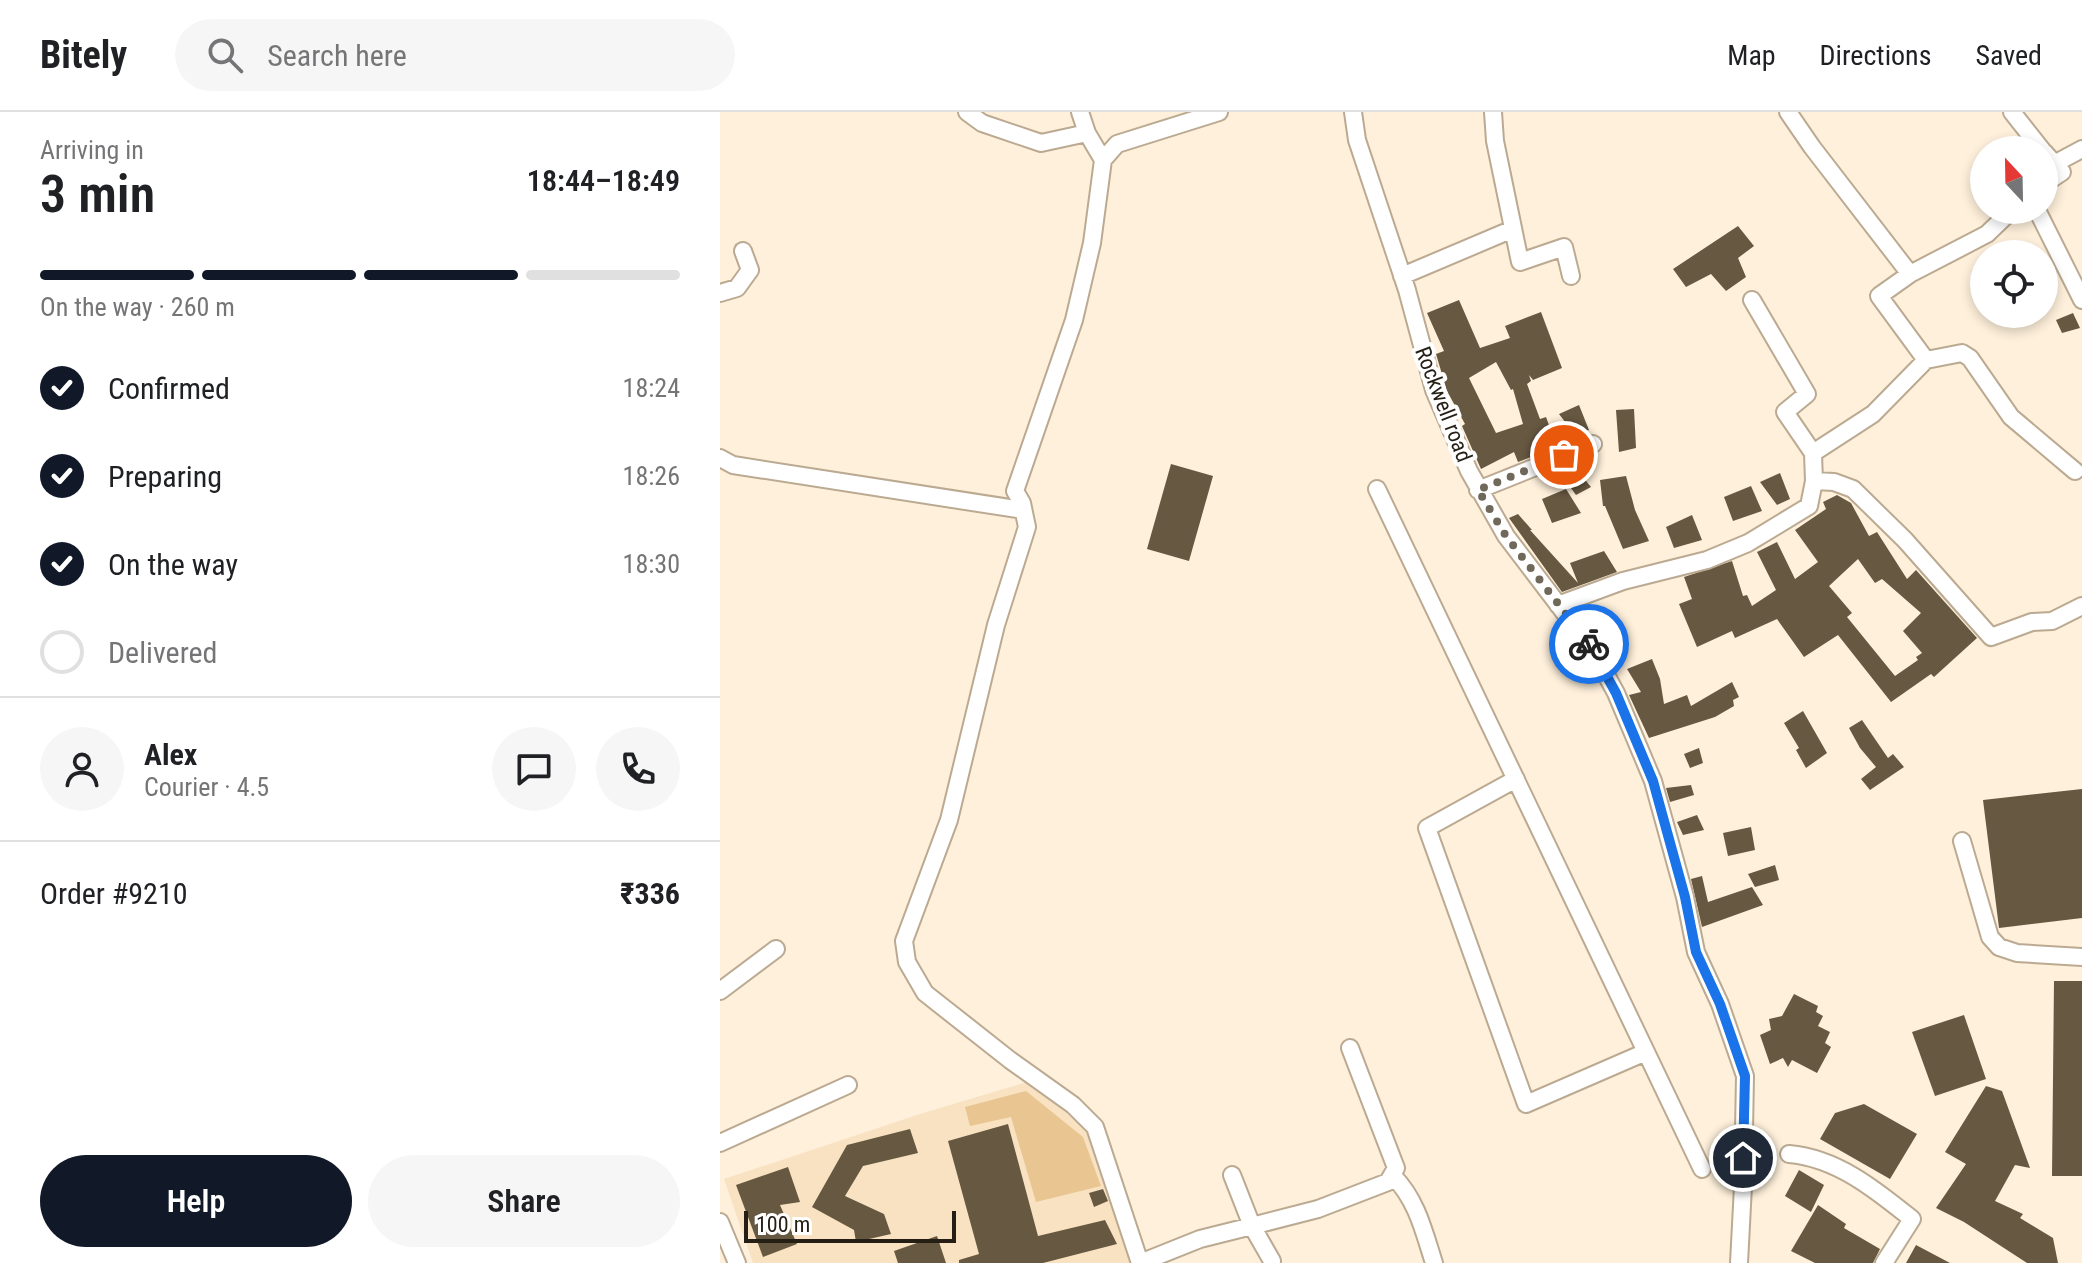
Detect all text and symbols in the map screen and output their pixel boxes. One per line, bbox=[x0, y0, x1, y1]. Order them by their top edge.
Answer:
search box bbox=[175, 19, 735, 91]
text: Bitely bbox=[40, 33, 127, 77]
icon: search bbox=[203, 33, 247, 77]
text: Search here bbox=[267, 38, 407, 73]
text: Map bbox=[1727, 39, 1776, 72]
text: Directions bbox=[1820, 39, 1931, 72]
text: Saved bbox=[1975, 39, 2042, 72]
text: Arriving in bbox=[40, 135, 144, 165]
north arrow bbox=[1970, 136, 2058, 224]
map controls bbox=[1970, 136, 2058, 328]
text: 18:44–18:49 bbox=[527, 163, 680, 198]
text: 3 min bbox=[40, 164, 155, 225]
button: locate bbox=[1970, 240, 2058, 328]
text: On the way · 260 m bbox=[40, 292, 235, 322]
street label: Rockwell road bbox=[1410, 343, 1477, 465]
icon: check bbox=[40, 366, 84, 410]
text: Confirmed bbox=[108, 371, 230, 406]
text: 18:24 bbox=[623, 373, 680, 403]
pin bbox=[1530, 421, 1598, 489]
icon: bag bbox=[1542, 433, 1586, 477]
icon: check bbox=[40, 454, 84, 498]
text: Preparing bbox=[108, 459, 222, 494]
text: 18:26 bbox=[623, 461, 680, 491]
icon: check bbox=[40, 542, 84, 586]
text: On the way bbox=[108, 547, 238, 582]
text: 18:30 bbox=[623, 549, 680, 579]
courier bbox=[1549, 604, 1629, 684]
icon: bike bbox=[1567, 622, 1611, 666]
text: Delivered bbox=[108, 635, 217, 670]
button: person bbox=[40, 727, 124, 811]
button: chat bbox=[492, 727, 576, 811]
button: phone bbox=[596, 727, 680, 811]
text: Alex bbox=[144, 737, 197, 772]
text: Courier · 4.5 bbox=[144, 772, 269, 802]
text: Order #9210 bbox=[40, 876, 188, 911]
text: ₹336 bbox=[620, 876, 680, 911]
pin bbox=[1709, 1124, 1777, 1192]
icon: home bbox=[1721, 1136, 1765, 1180]
button: Help bbox=[40, 1155, 352, 1247]
button: Share bbox=[368, 1155, 680, 1247]
scale bar bbox=[744, 1207, 956, 1243]
text: 100 m bbox=[756, 1212, 810, 1237]

